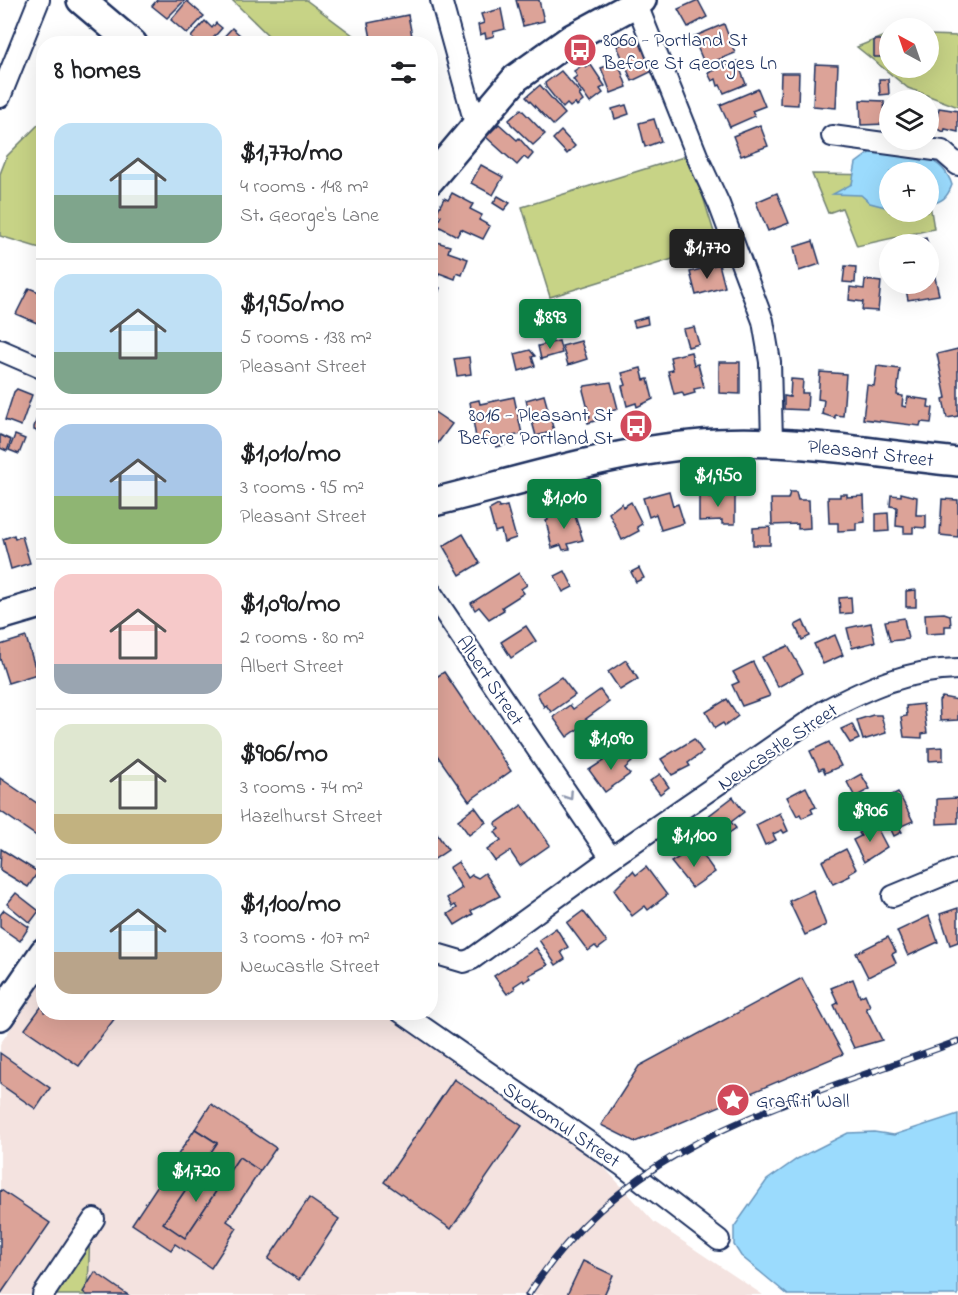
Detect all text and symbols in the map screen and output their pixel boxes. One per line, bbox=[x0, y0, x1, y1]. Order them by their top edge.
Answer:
north arrow bbox=[879, 18, 939, 78]
map controls bbox=[879, 18, 939, 294]
place label: 8060 - Portland St Before St Georges Ln bbox=[602, 27, 777, 80]
bus stop icon: 8060 - Portland St Before St Georges Ln bbox=[562, 32, 598, 68]
text: 8 homes bbox=[54, 53, 141, 91]
icon: filters bbox=[387, 56, 420, 89]
button: layers bbox=[879, 90, 939, 150]
text: $1,770/mo bbox=[240, 135, 343, 173]
icon: home bbox=[102, 147, 174, 219]
button: + bbox=[879, 162, 939, 222]
text: 4 rooms · 148 m² bbox=[240, 173, 369, 202]
text: St. George's Lane bbox=[240, 202, 379, 231]
pin: $1,770 bbox=[658, 229, 756, 280]
text: $1,770 bbox=[683, 234, 731, 263]
button: − bbox=[879, 234, 939, 294]
text: $1,950/mo bbox=[240, 286, 344, 324]
icon: home bbox=[102, 298, 174, 370]
pin: $893 bbox=[514, 299, 586, 350]
text: $893 bbox=[533, 304, 567, 333]
text: 5 rooms · 138 m² bbox=[240, 324, 372, 353]
text: Pleasant Street bbox=[240, 353, 366, 382]
place label: 8016 - Pleasant St Before Portland St bbox=[457, 402, 613, 454]
bus stop icon: 8016 - Pleasant St Before Portland St bbox=[618, 408, 654, 444]
street label: Pleasant Street bbox=[806, 433, 935, 476]
text: $1,010/mo bbox=[240, 436, 341, 474]
icon: home bbox=[102, 448, 174, 520]
pin: $1,950 bbox=[669, 457, 767, 508]
text: $1,950 bbox=[694, 462, 742, 491]
text: 3 rooms · 95 m² bbox=[240, 474, 364, 503]
pin: $1,010 bbox=[515, 479, 613, 530]
text: $1,010 bbox=[541, 484, 587, 513]
text: Pleasant Street bbox=[240, 503, 366, 532]
text: $1,090/mo bbox=[240, 586, 341, 624]
icon: home bbox=[102, 598, 174, 670]
text: 2 rooms · 80 m² bbox=[240, 624, 365, 653]
street label: Albert Street bbox=[448, 630, 530, 733]
text: Albert Street bbox=[240, 653, 344, 682]
street label: Newcastle Street bbox=[712, 697, 845, 799]
pin: $1,090 bbox=[562, 720, 660, 771]
text: $1,090 bbox=[588, 725, 634, 754]
text: $906/mo bbox=[240, 736, 328, 774]
icon: home bbox=[102, 748, 174, 820]
text: 3 rooms · 74 m² bbox=[240, 774, 363, 803]
one-way arrow bbox=[562, 789, 573, 800]
pin: $906 bbox=[834, 792, 906, 843]
text: $906 bbox=[852, 797, 888, 826]
text: Hazelhurst Street bbox=[240, 803, 383, 832]
pin: $1,100 bbox=[645, 817, 743, 868]
text: $1,100 bbox=[671, 822, 717, 851]
text: $1,100/mo bbox=[240, 886, 341, 924]
icon: home bbox=[102, 898, 174, 970]
text: 3 rooms · 107 m² bbox=[240, 924, 370, 953]
text: Newcastle Street bbox=[240, 953, 380, 982]
street label: Skokomul Street bbox=[496, 1076, 625, 1176]
place icon: Graffiti Wall bbox=[715, 1082, 751, 1118]
place label: Graffiti Wall bbox=[756, 1088, 849, 1117]
pin: $1,720 bbox=[147, 1152, 245, 1203]
text: $1,720 bbox=[172, 1157, 220, 1186]

